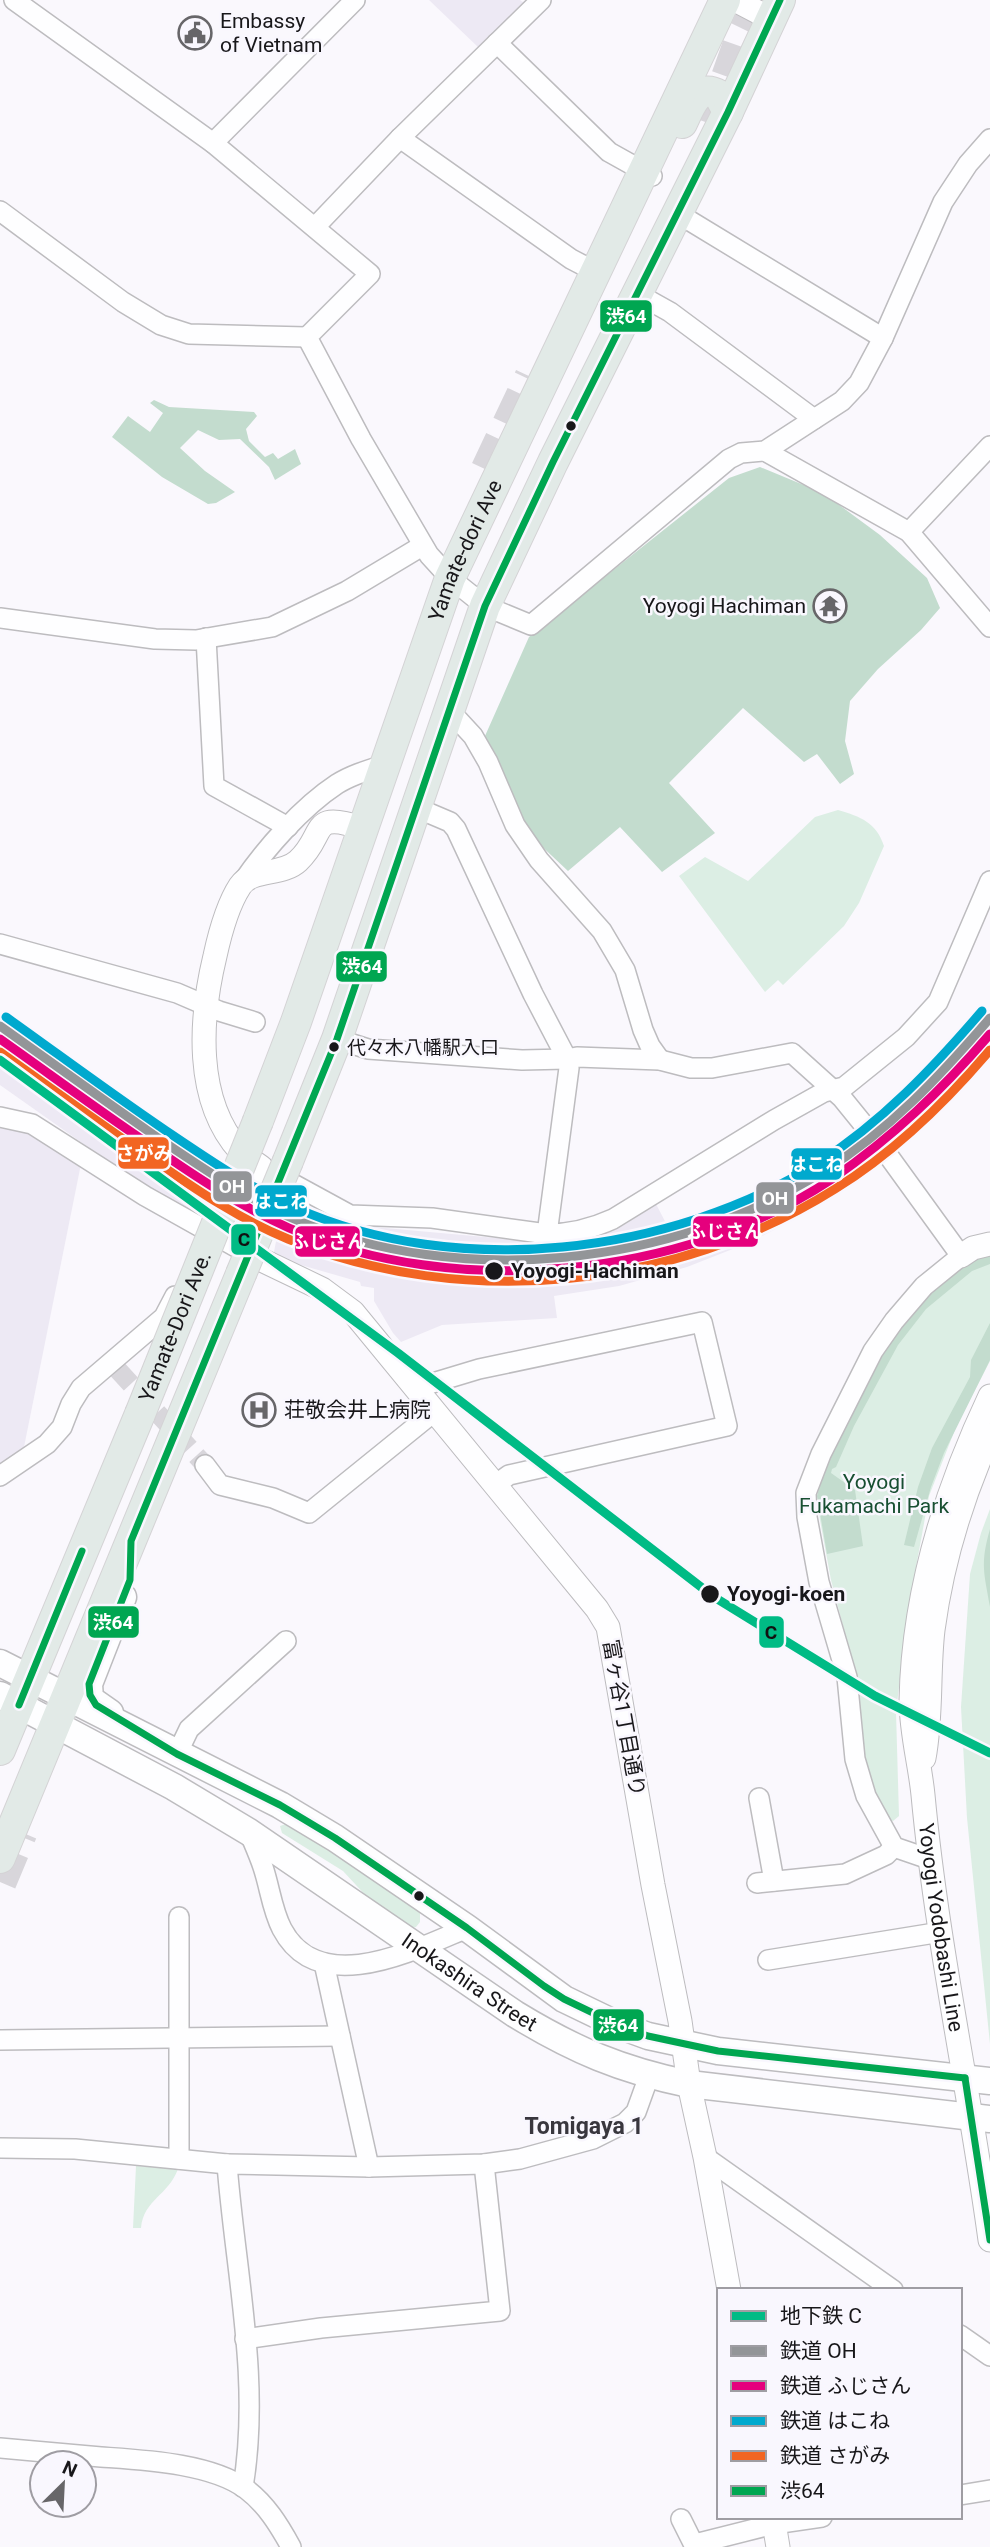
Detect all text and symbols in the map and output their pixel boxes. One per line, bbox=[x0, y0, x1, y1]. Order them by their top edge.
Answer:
place label: Embassy of Vietnam bbox=[220, 9, 322, 57]
public building icon: Embassy of Vietnam bbox=[176, 14, 214, 52]
line badge: 渋64 bbox=[599, 299, 653, 333]
text: 渋64 bbox=[606, 305, 646, 328]
unlabelled marker bbox=[564, 419, 578, 433]
street label: Yamate-dori Ave bbox=[424, 476, 507, 625]
temple icon: Yoyogi Hachiman bbox=[811, 587, 849, 625]
place label: Yoyogi Hachiman bbox=[643, 594, 806, 618]
line badge: 渋64 bbox=[335, 950, 388, 983]
text: 渋64 bbox=[342, 955, 382, 978]
place label: 代々木八幡駅入口 bbox=[347, 1036, 499, 1059]
marker: 代々木八幡駅入口 bbox=[327, 1040, 341, 1054]
line badge: さがみ bbox=[117, 1136, 170, 1170]
text: さがみ bbox=[115, 1142, 173, 1165]
line badge: はこね bbox=[790, 1147, 843, 1181]
text: はこね bbox=[787, 1153, 845, 1176]
line badge: OH bbox=[212, 1170, 253, 1203]
text: OH bbox=[219, 1175, 245, 1198]
line badge: OH bbox=[755, 1181, 795, 1215]
line badge: はこね bbox=[254, 1184, 308, 1218]
text: OH bbox=[762, 1187, 788, 1210]
text: はこね bbox=[252, 1190, 310, 1213]
line badge: ふじさん bbox=[692, 1215, 759, 1248]
text: ふじさん bbox=[687, 1220, 763, 1243]
line badge: C bbox=[230, 1223, 257, 1256]
line badge: ふじさん bbox=[294, 1225, 361, 1258]
text: C bbox=[238, 1228, 250, 1251]
text: ふじさん bbox=[290, 1230, 366, 1253]
street label: Yamate-Dori Ave. bbox=[134, 1248, 216, 1406]
place label: Yoyogi-Hachiman bbox=[511, 1259, 679, 1283]
marker: Yoyogi-Hachiman bbox=[483, 1260, 505, 1282]
hospital icon: 荘敬会井上病院 bbox=[240, 1391, 278, 1429]
place label: 荘敬会井上病院 bbox=[284, 1398, 431, 1422]
park label: Yoyogi Fukamachi Park bbox=[799, 1470, 949, 1518]
place label: Yoyogi-koen bbox=[727, 1582, 845, 1606]
marker: Yoyogi-koen bbox=[699, 1583, 721, 1605]
line badge: 渋64 bbox=[87, 1605, 140, 1639]
text: 渋64 bbox=[93, 1611, 133, 1634]
line badge: C bbox=[758, 1615, 785, 1649]
text: C bbox=[765, 1621, 777, 1644]
street label: 富ヶ谷1丁目通り bbox=[598, 1638, 650, 1798]
street label: Yoyogi Yodobashi Line bbox=[914, 1822, 968, 2034]
unlabelled marker bbox=[412, 1889, 426, 1903]
street label: Inokashira Street bbox=[397, 1928, 541, 2036]
line badge: 渋64 bbox=[592, 2008, 645, 2042]
text: 渋64 bbox=[598, 2014, 638, 2037]
district label: Tomigaya 1 bbox=[524, 2113, 644, 2140]
legend bbox=[717, 2288, 962, 2519]
text: 地下鉄 C bbox=[780, 2304, 862, 2328]
text: 鉄道 OH bbox=[780, 2339, 857, 2363]
text: 鉄道 ふじさん bbox=[780, 2374, 911, 2398]
text: 鉄道 はこね bbox=[780, 2409, 890, 2433]
text: 鉄道 さがみ bbox=[780, 2444, 890, 2468]
north arrow bbox=[28, 2449, 98, 2519]
text: N bbox=[59, 2456, 81, 2482]
text: 渋64 bbox=[780, 2479, 825, 2503]

